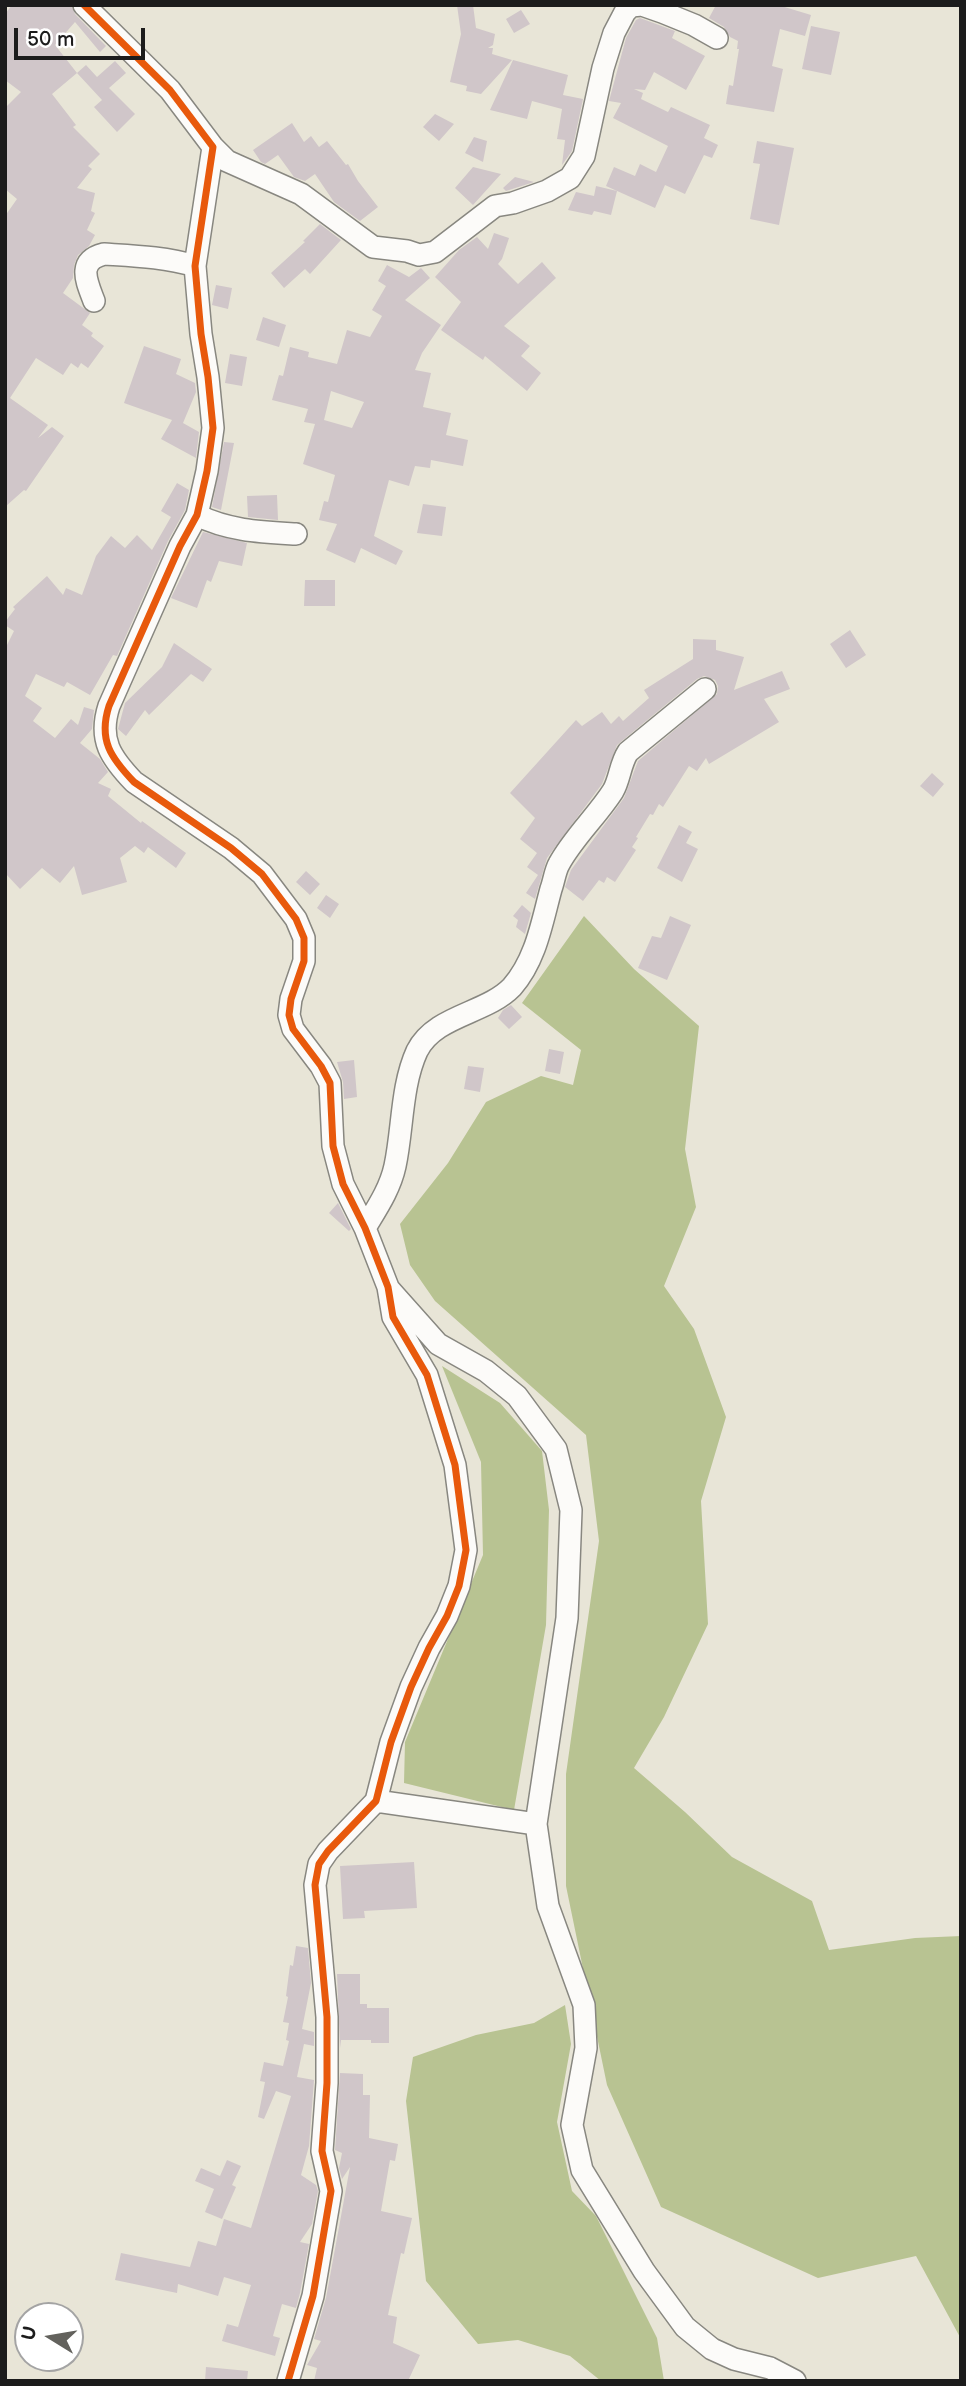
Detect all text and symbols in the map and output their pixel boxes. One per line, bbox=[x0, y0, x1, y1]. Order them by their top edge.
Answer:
scale bar bbox=[18, 14, 149, 58]
text: 50 m bbox=[27, 27, 74, 52]
north arrow bbox=[14, 2302, 84, 2372]
text: U bbox=[17, 2324, 42, 2342]

